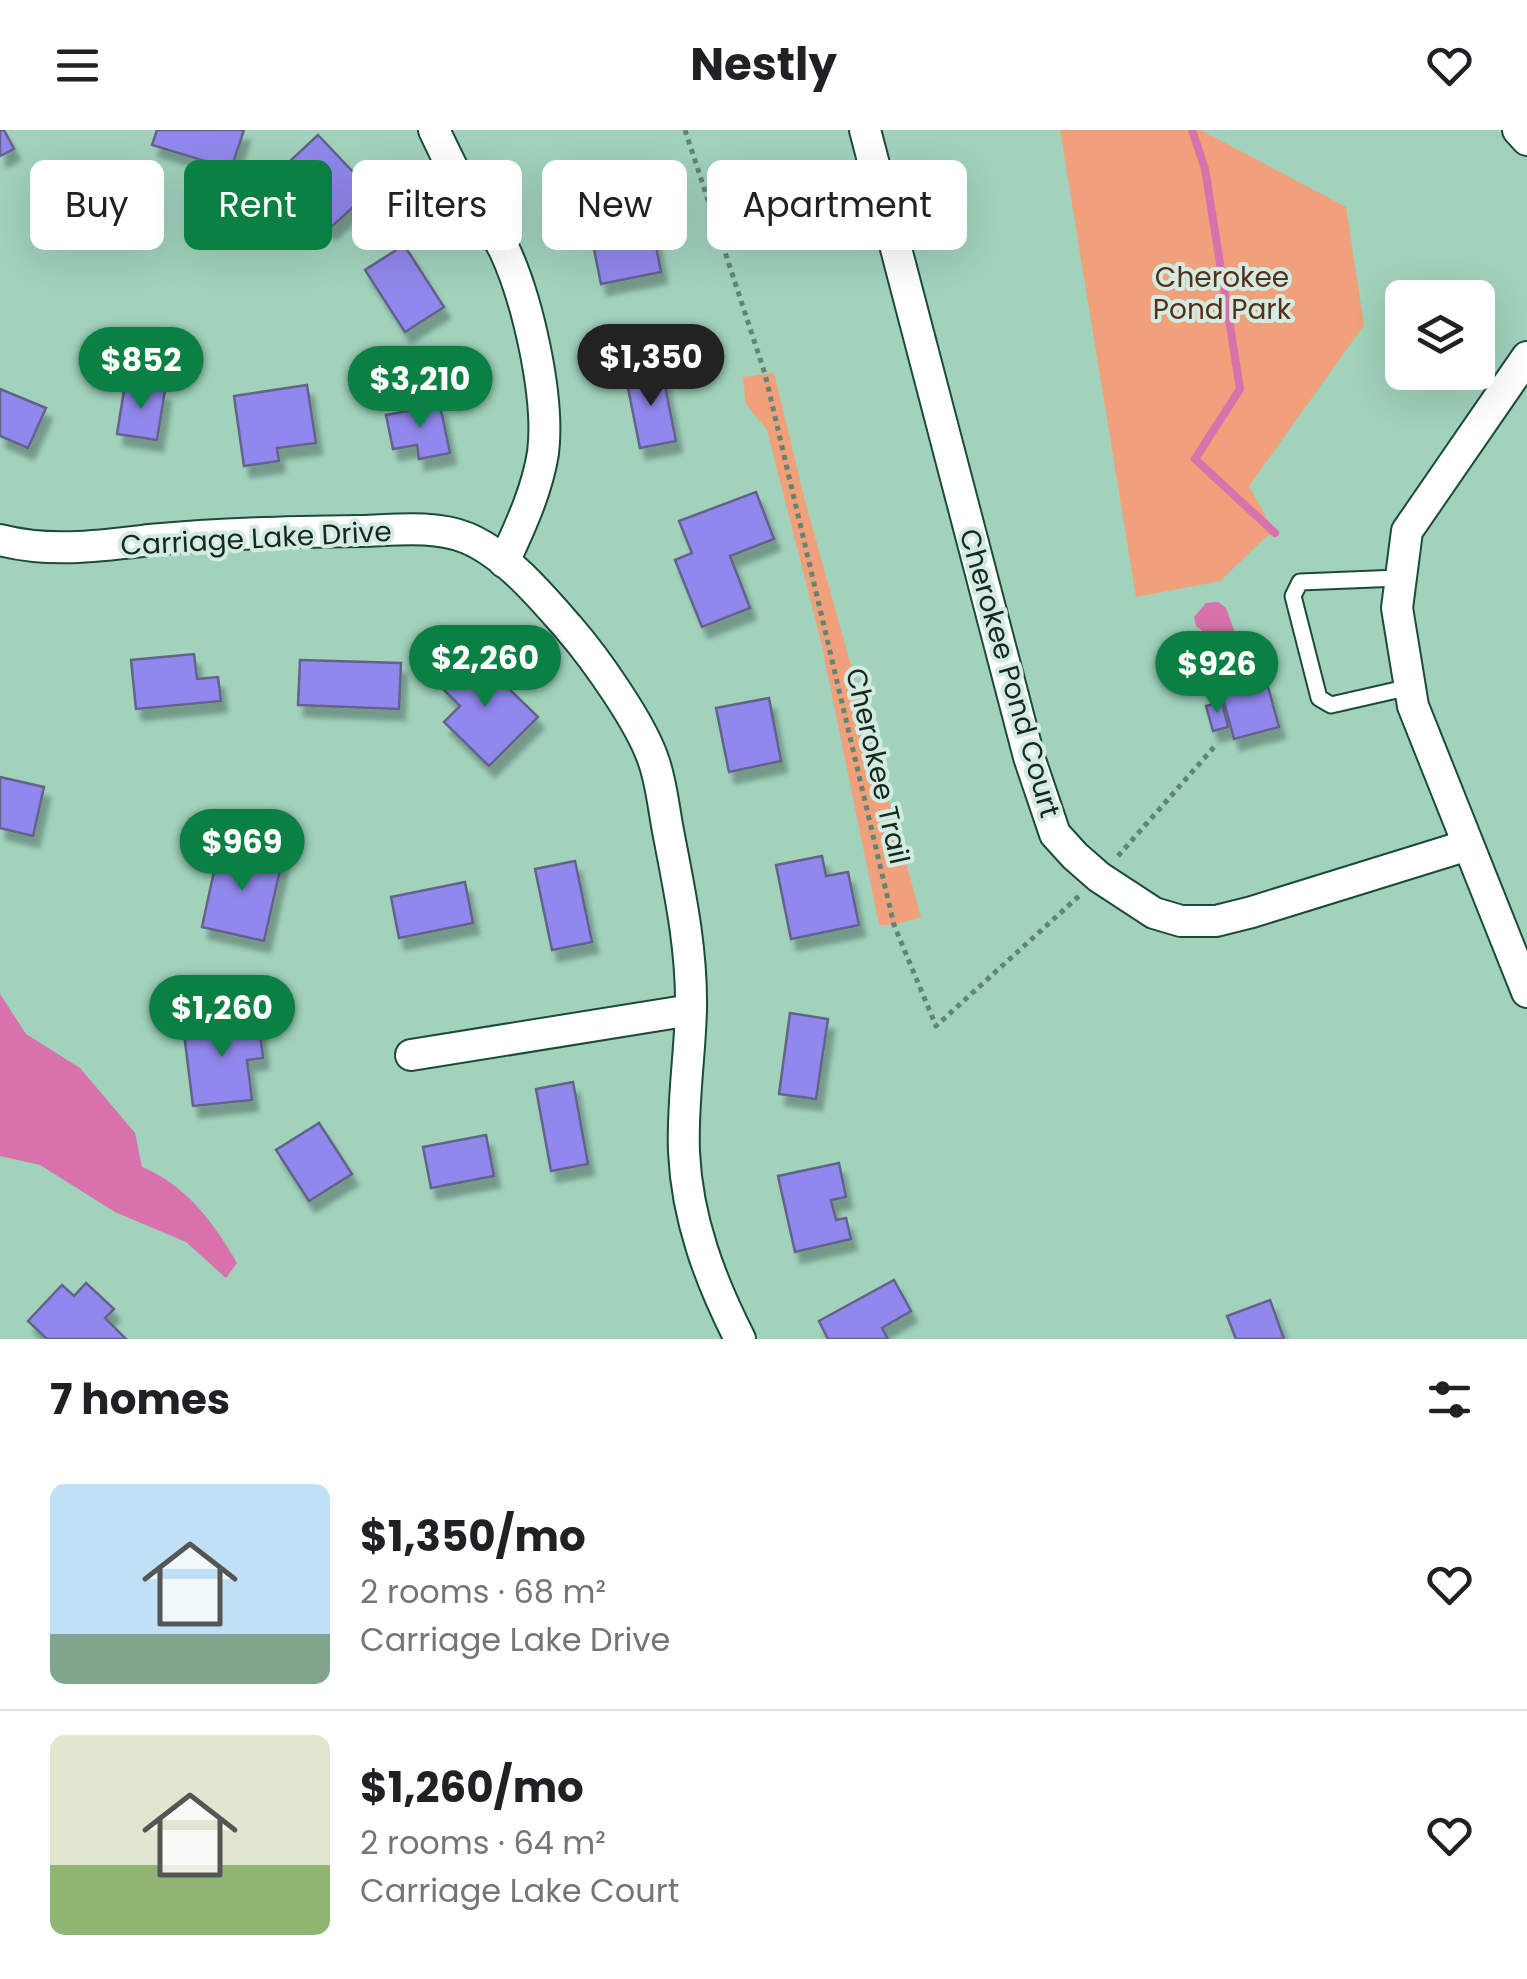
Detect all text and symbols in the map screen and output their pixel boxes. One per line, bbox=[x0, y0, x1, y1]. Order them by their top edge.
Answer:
text: Nestly bbox=[690, 33, 837, 96]
icon: menu bbox=[50, 38, 105, 93]
icon: heart bbox=[1422, 38, 1477, 93]
chip: Buy bbox=[30, 160, 164, 250]
chip: Rent bbox=[184, 160, 332, 250]
chip: Filters bbox=[352, 160, 522, 250]
chip: New bbox=[542, 160, 687, 250]
chip: Apartment bbox=[707, 160, 967, 250]
park label: Cherokee Pond Park bbox=[1153, 258, 1292, 329]
map controls bbox=[1385, 280, 1495, 390]
button: layers bbox=[1385, 280, 1495, 390]
pin: $1,350 bbox=[570, 324, 732, 409]
pin: $852 bbox=[82, 327, 200, 412]
text: $1,350 bbox=[599, 334, 703, 379]
text: $852 bbox=[101, 337, 181, 382]
pin: $3,210 bbox=[339, 346, 501, 431]
text: $3,210 bbox=[370, 356, 470, 401]
street label: Carriage Lake Drive bbox=[119, 512, 393, 565]
street label: Cherokee Pond Court bbox=[950, 524, 1069, 822]
pin: $2,260 bbox=[404, 625, 566, 710]
pin: $926 bbox=[1158, 631, 1276, 716]
text: $2,260 bbox=[431, 635, 539, 680]
text: $926 bbox=[1177, 641, 1257, 686]
street label: Cherokee Trail bbox=[836, 664, 919, 868]
pin: $969 bbox=[183, 809, 301, 894]
text: $969 bbox=[202, 819, 282, 864]
pin: $1,260 bbox=[141, 975, 303, 1060]
text: $1,260 bbox=[171, 985, 273, 1030]
text: 7 homes bbox=[50, 1370, 230, 1429]
icon: filters bbox=[1422, 1372, 1477, 1427]
text: $1,350/mo bbox=[360, 1507, 586, 1566]
icon: home bbox=[130, 1524, 250, 1644]
icon: heart bbox=[1422, 1557, 1477, 1612]
text: 2 rooms · 68 m² bbox=[360, 1569, 606, 1614]
text: Carriage Lake Drive bbox=[360, 1617, 670, 1662]
text: $1,260/mo bbox=[360, 1758, 584, 1817]
icon: home bbox=[130, 1775, 250, 1895]
icon: heart bbox=[1422, 1808, 1477, 1863]
text: 2 rooms · 64 m² bbox=[360, 1820, 606, 1865]
text: Carriage Lake Court bbox=[360, 1868, 679, 1913]

